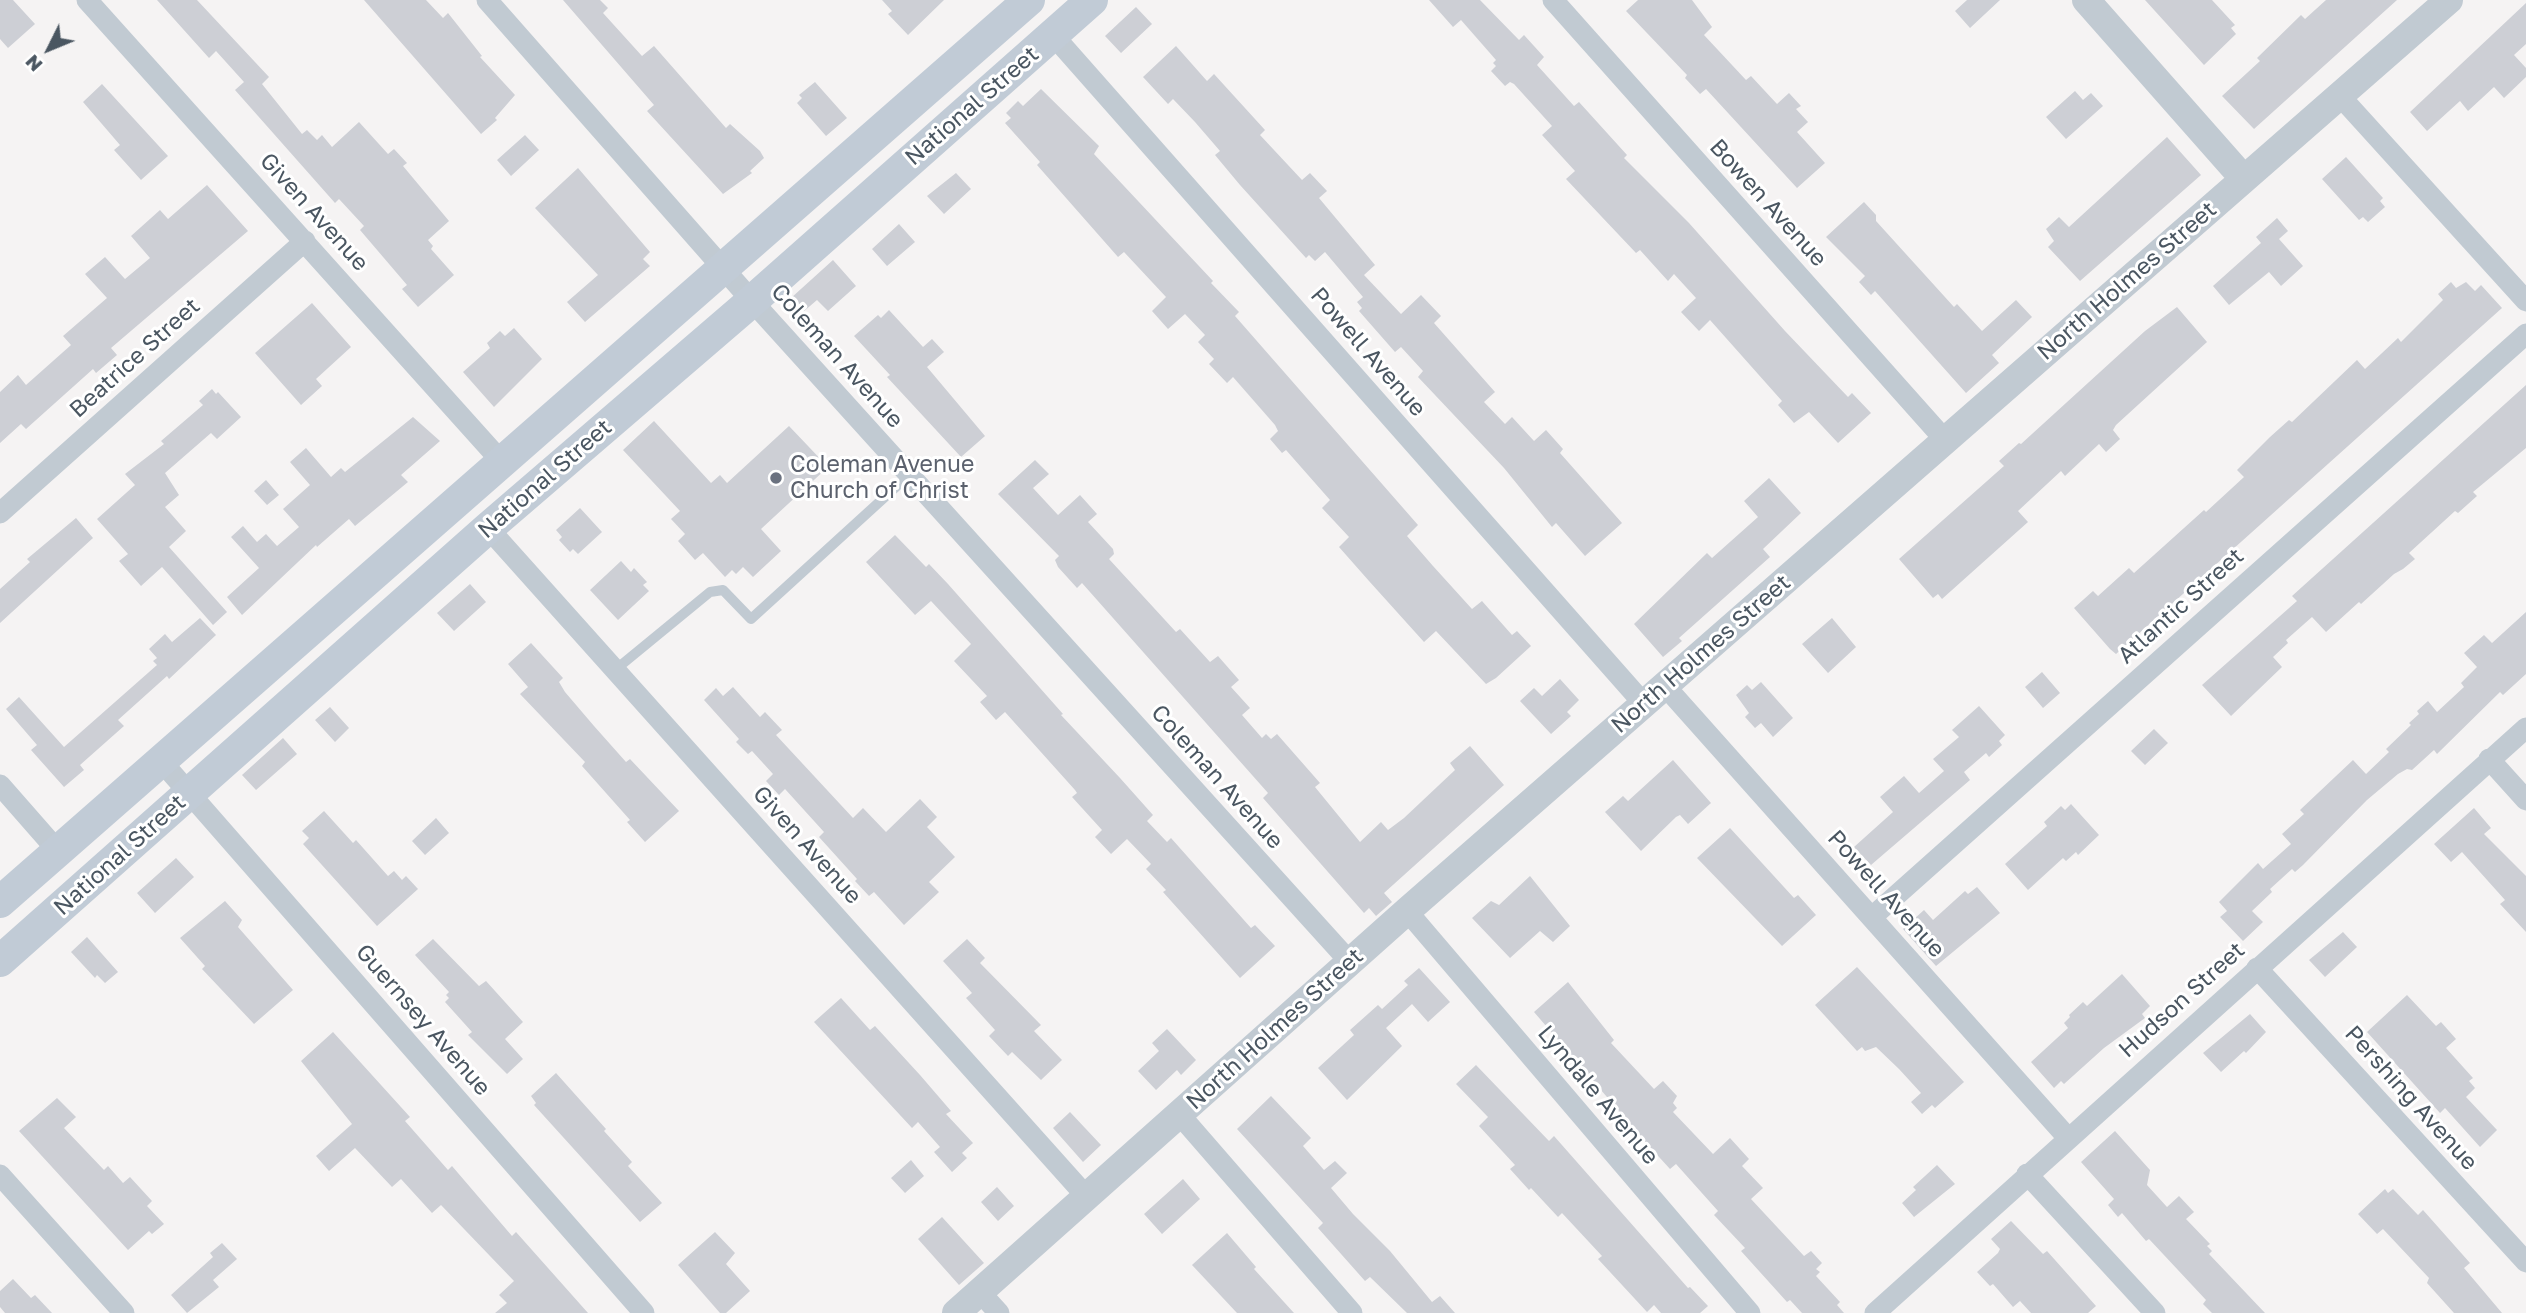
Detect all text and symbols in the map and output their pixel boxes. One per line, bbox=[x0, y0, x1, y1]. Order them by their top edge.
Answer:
north arrow bbox=[14, 14, 84, 84]
street label: National Street bbox=[900, 41, 1044, 171]
text: N bbox=[20, 51, 47, 77]
street label: Bowen Avenue bbox=[1704, 134, 1832, 272]
street label: Given Avenue bbox=[254, 147, 374, 277]
street label: North Holmes Street bbox=[2032, 196, 2222, 366]
street label: Coleman Avenue bbox=[765, 278, 909, 434]
street label: Powell Avenue bbox=[1305, 282, 1431, 422]
street label: Beatrice Street bbox=[64, 292, 206, 424]
street label: National Street bbox=[473, 414, 617, 544]
place label: Coleman Avenue Church of Christ bbox=[790, 451, 974, 505]
marker: Coleman Avenue Church of Christ bbox=[768, 470, 784, 486]
street label: Atlantic Street bbox=[2112, 542, 2250, 670]
street label: North Holmes Street bbox=[1606, 569, 1796, 739]
street label: Coleman Avenue bbox=[1145, 699, 1289, 855]
street label: Given Avenue bbox=[747, 780, 867, 910]
street label: National Street bbox=[48, 789, 192, 921]
street label: Powell Avenue bbox=[1822, 825, 1950, 963]
street label: Hudson Street bbox=[2113, 936, 2251, 1064]
street label: Guernsey Avenue bbox=[350, 939, 496, 1101]
street label: North Holmes Street bbox=[1181, 942, 1369, 1116]
street label: Lyndale Avenue bbox=[1532, 1020, 1664, 1170]
street label: Pershing Avenue bbox=[2339, 1020, 2483, 1176]

